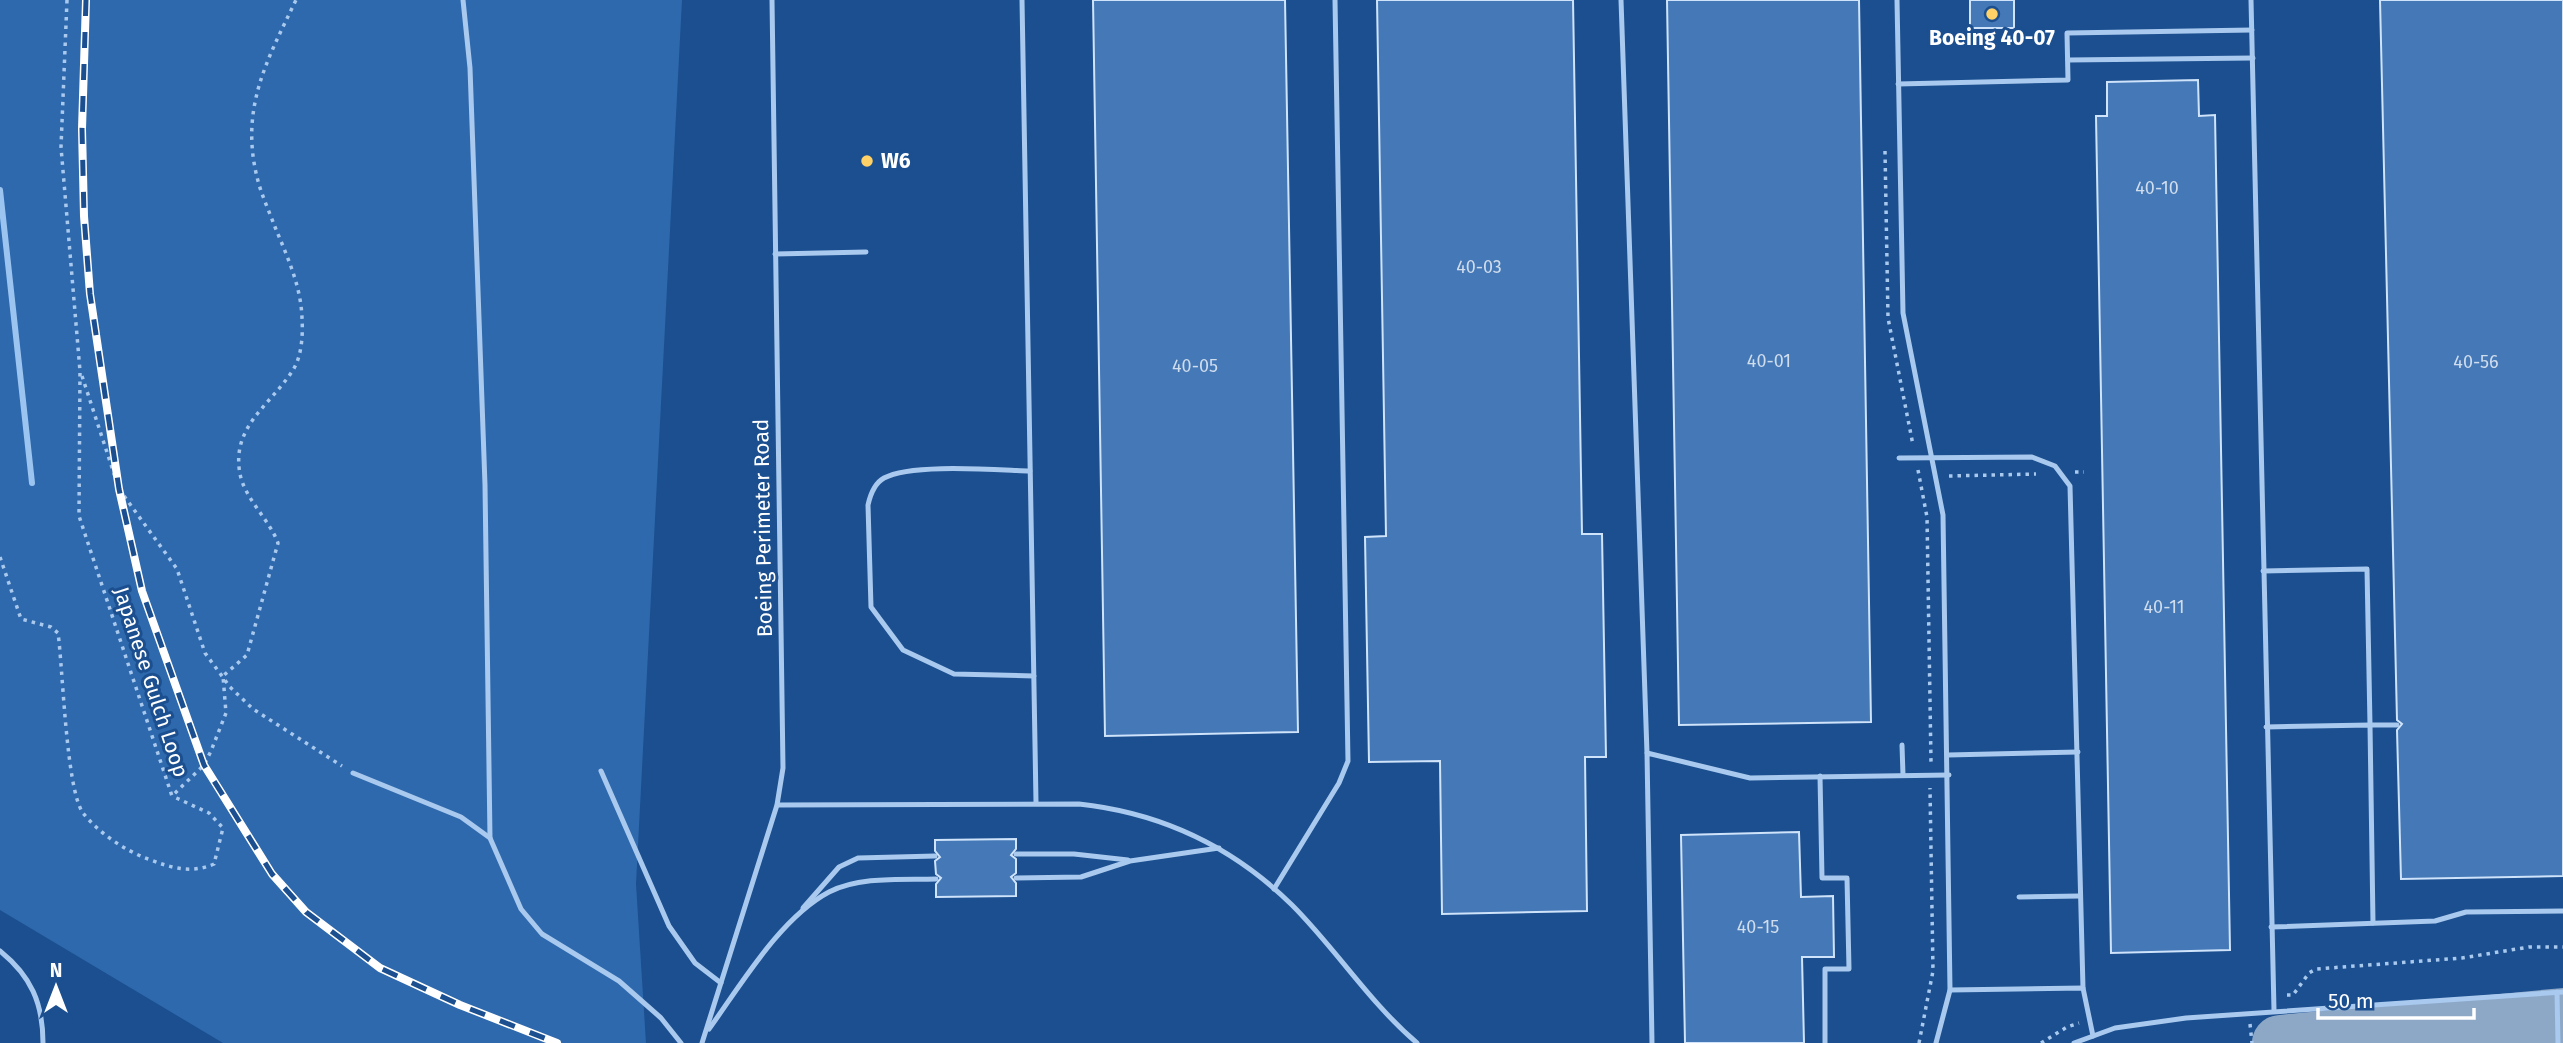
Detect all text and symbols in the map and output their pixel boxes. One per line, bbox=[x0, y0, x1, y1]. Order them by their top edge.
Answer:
marker: Boeing 40-07 bbox=[1984, 6, 2000, 22]
place label: Boeing 40-07 bbox=[1929, 25, 2055, 51]
place label: W6 bbox=[881, 148, 911, 174]
marker: W6 bbox=[859, 153, 875, 169]
house number: 40-10 bbox=[2135, 177, 2179, 199]
house number: 40-03 bbox=[1456, 256, 1502, 278]
house number: 40-01 bbox=[1747, 350, 1791, 372]
house number: 40-56 bbox=[2453, 351, 2499, 373]
house number: 40-05 bbox=[1172, 355, 1218, 377]
street label: Boeing Perimeter Road bbox=[748, 419, 778, 637]
street label: Japanese Gulch Loop bbox=[108, 584, 194, 780]
house number: 40-11 bbox=[2144, 596, 2184, 618]
house number: 40-15 bbox=[1737, 916, 1779, 938]
north arrow bbox=[21, 952, 91, 1022]
text: N bbox=[50, 959, 62, 982]
scale bar bbox=[2318, 976, 2474, 1020]
text: 50 m bbox=[2328, 988, 2374, 1014]

